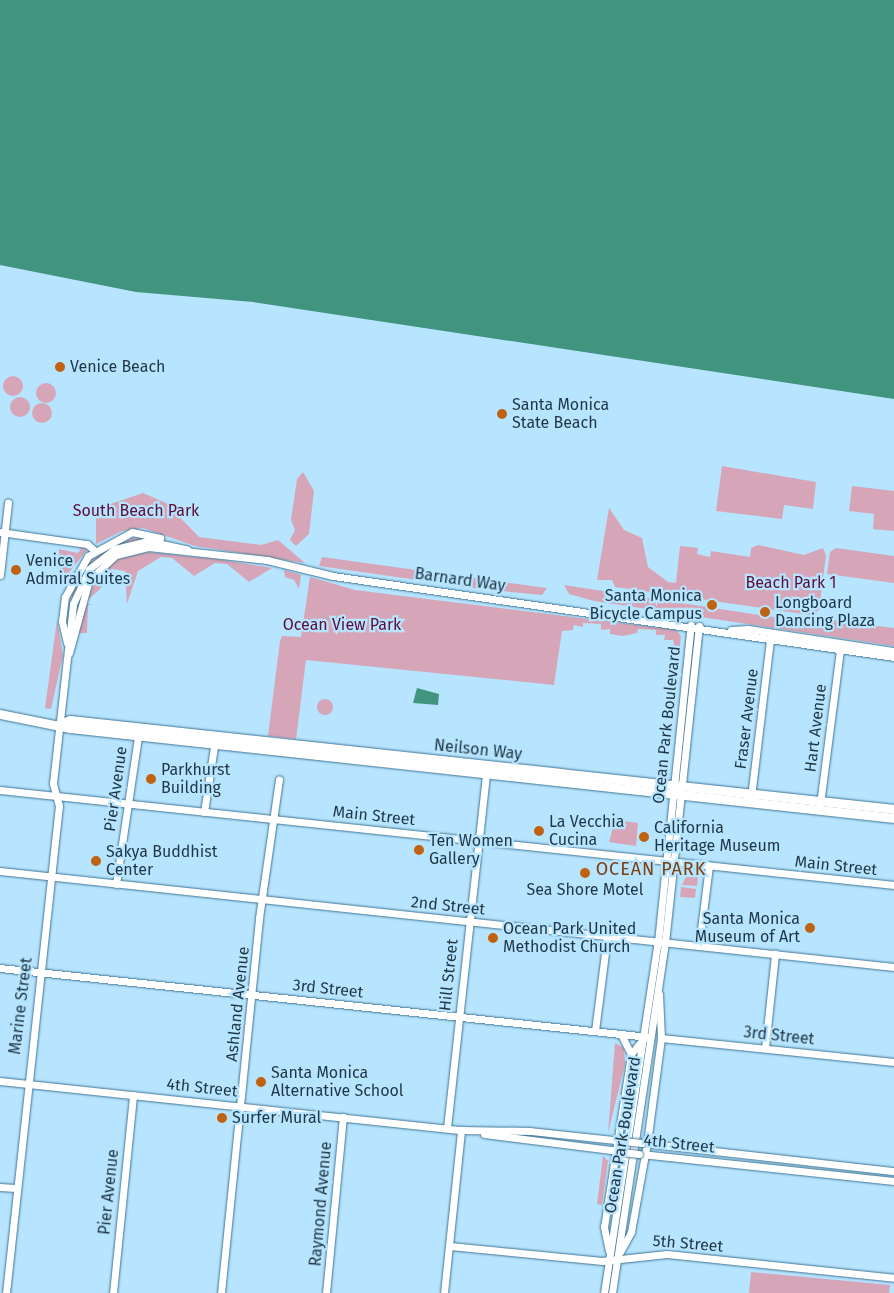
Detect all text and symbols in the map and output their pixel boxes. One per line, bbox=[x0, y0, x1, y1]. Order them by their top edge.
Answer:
place label: Venice Beach bbox=[70, 357, 165, 377]
marker: Venice Beach bbox=[54, 361, 66, 373]
place label: Santa Monica State Beach bbox=[512, 395, 609, 433]
marker: Santa Monica State Beach bbox=[496, 408, 508, 420]
park label: South Beach Park bbox=[73, 501, 199, 521]
place label: Venice Admiral Suites bbox=[26, 551, 130, 589]
marker: Venice Admiral Suites bbox=[10, 564, 22, 576]
street label: Barnard Way bbox=[413, 564, 507, 596]
park label: Beach Park 1 bbox=[746, 573, 836, 593]
place label: Santa Monica Bicycle Campus bbox=[590, 586, 702, 624]
place label: Longboard Dancing Plaza bbox=[775, 593, 875, 631]
marker: Santa Monica Bicycle Campus bbox=[706, 599, 718, 611]
marker: Longboard Dancing Plaza bbox=[759, 606, 771, 618]
park label: Ocean View Park bbox=[283, 615, 401, 635]
street label: Ocean Park Boulevard bbox=[649, 645, 685, 805]
street label: Fraser Avenue bbox=[731, 668, 763, 770]
street label: Hart Avenue bbox=[801, 683, 831, 773]
street label: Neilson Way bbox=[433, 736, 523, 764]
street label: Pier Avenue bbox=[101, 745, 131, 833]
place label: Parkhurst Building bbox=[161, 760, 230, 798]
marker: Parkhurst Building bbox=[145, 773, 157, 785]
street label: Main Street bbox=[332, 802, 416, 830]
place label: La Vecchia Cucina bbox=[549, 812, 625, 850]
place label: California Heritage Museum bbox=[654, 818, 780, 856]
marker: La Vecchia Cucina bbox=[533, 825, 545, 837]
place label: Ten Women Gallery bbox=[429, 831, 513, 869]
marker: California Heritage Museum bbox=[638, 831, 650, 843]
place label: Sakya Buddhist Center bbox=[106, 842, 217, 880]
marker: Ten Women Gallery bbox=[413, 844, 425, 856]
street label: Main Street bbox=[794, 852, 878, 880]
marker: Sakya Buddhist Center bbox=[90, 855, 102, 867]
district label: OCEAN PARK bbox=[594, 858, 708, 880]
marker: Sea Shore Motel bbox=[579, 867, 591, 879]
place label: Sea Shore Motel bbox=[526, 880, 644, 900]
street label: 2nd Street bbox=[410, 893, 486, 919]
place label: Santa Monica Museum of Art bbox=[695, 909, 800, 947]
place label: Ocean Park United Methodist Church bbox=[503, 919, 636, 957]
marker: Santa Monica Museum of Art bbox=[804, 922, 816, 934]
marker: Ocean Park United Methodist Church bbox=[487, 932, 499, 944]
street label: Hill Street bbox=[436, 938, 462, 1012]
street label: Ashland Avenue bbox=[222, 946, 254, 1062]
street label: Marine Street bbox=[6, 956, 36, 1056]
street label: 3rd Street bbox=[292, 976, 364, 1002]
street label: 3rd Street bbox=[743, 1023, 815, 1049]
street label: Ocean Park Boulevard bbox=[601, 1055, 645, 1215]
place label: Santa Monica Alternative School bbox=[271, 1063, 404, 1101]
street label: 4th Street bbox=[166, 1075, 238, 1101]
marker: Santa Monica Alternative School bbox=[255, 1076, 267, 1088]
place label: Surfer Mural bbox=[232, 1108, 321, 1128]
marker: Surfer Mural bbox=[216, 1112, 228, 1124]
street label: 4th Street bbox=[643, 1131, 715, 1157]
street label: Raymond Avenue bbox=[306, 1141, 336, 1267]
street label: Pier Avenue bbox=[95, 1148, 123, 1236]
street label: 5th Street bbox=[652, 1231, 724, 1257]

